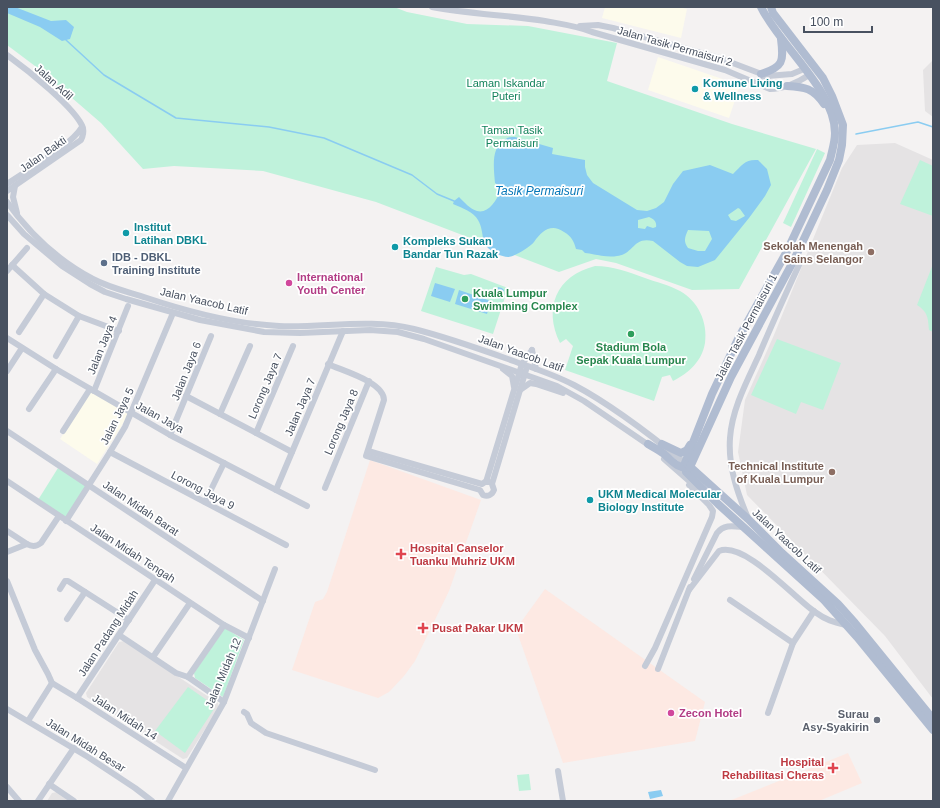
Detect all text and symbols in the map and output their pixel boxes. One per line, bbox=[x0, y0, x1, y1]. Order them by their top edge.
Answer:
scale bar bbox=[804, 8, 872, 34]
text: 100 m bbox=[810, 15, 843, 29]
street label: Jalan Tasik Permaisuri 2 bbox=[616, 24, 734, 68]
street label: Jalan Adil bbox=[32, 62, 76, 102]
park label: Laman Iskandar Puteri bbox=[467, 77, 546, 102]
place label: Komune Living & Wellness bbox=[703, 77, 782, 102]
marker: Komune Living & Wellness bbox=[690, 84, 700, 94]
park label: Taman Tasik Permaisuri bbox=[482, 124, 543, 149]
street label: Jalan Bakti bbox=[18, 134, 68, 174]
water label: Tasik Permaisuri bbox=[495, 184, 583, 198]
place label: Institut Latihan DBKL bbox=[134, 221, 207, 246]
marker: Institut Latihan DBKL bbox=[121, 228, 131, 238]
place label: Kompleks Sukan Bandar Tun Razak bbox=[403, 235, 499, 260]
place label: Sekolah Menengah Sains Selangor bbox=[763, 240, 864, 265]
marker: Kompleks Sukan Bandar Tun Razak bbox=[390, 242, 400, 252]
marker: Sekolah Menengah Sains Selangor bbox=[866, 247, 876, 257]
place label: IDB - DBKL Training Institute bbox=[112, 251, 201, 276]
marker: IDB - DBKL Training Institute bbox=[99, 258, 109, 268]
place label: International Youth Center bbox=[297, 271, 366, 296]
street label: Jalan Tasik Permaisuri 1 bbox=[713, 272, 779, 382]
marker: International Youth Center bbox=[284, 278, 294, 288]
street label: Jalan Yaacob Latif bbox=[159, 285, 250, 317]
place label: Kuala Lumpur Swimming Complex bbox=[473, 287, 578, 312]
marker: Kuala Lumpur Swimming Complex bbox=[460, 294, 470, 304]
street label: Jalan Jaya 4 bbox=[85, 314, 119, 376]
marker: Stadium Bola Sepak Kuala Lumpur bbox=[626, 329, 636, 339]
street label: Jalan Yaacob Latif bbox=[477, 332, 566, 374]
street label: Jalan Jaya 6 bbox=[169, 340, 203, 402]
place label: Stadium Bola Sepak Kuala Lumpur bbox=[576, 341, 686, 366]
street label: Lorong Jaya 7 bbox=[246, 352, 284, 420]
street label: Jalan Jaya 7 bbox=[282, 376, 318, 438]
street label: Jalan Jaya 5 bbox=[98, 386, 136, 446]
street label: Lorong Jaya 8 bbox=[322, 388, 360, 456]
street label: Jalan Jaya bbox=[134, 399, 187, 435]
place label: Technical Institute of Kuala Lumpur bbox=[728, 460, 825, 485]
marker: Technical Institute of Kuala Lumpur bbox=[827, 467, 837, 477]
street label: Lorong Jaya 9 bbox=[169, 468, 237, 512]
street label: Jalan Midah Barat bbox=[101, 478, 181, 538]
place label: UKM Medical Molecular Biology Institute bbox=[598, 488, 722, 513]
marker: UKM Medical Molecular Biology Institute bbox=[585, 495, 595, 505]
street label: Jalan Yaacob Latif bbox=[750, 506, 825, 577]
street label: Jalan Midah Tengah bbox=[89, 521, 177, 585]
place label: Hospital Canselor Tuanku Muhriz UKM bbox=[410, 542, 515, 567]
marker: Hospital Canselor Tuanku Muhriz UKM bbox=[395, 548, 407, 560]
street label: Jalan Padang Midah bbox=[76, 588, 140, 678]
marker: Pusat Pakar UKM bbox=[417, 622, 429, 634]
place label: Pusat Pakar UKM bbox=[432, 622, 523, 634]
street label: Jalan Midah 12 bbox=[203, 636, 243, 710]
street label: Jalan Midah 14 bbox=[90, 692, 160, 742]
place label: Zecon Hotel bbox=[679, 707, 742, 719]
marker: Zecon Hotel bbox=[666, 708, 676, 718]
place label: Surau Asy-Syakirin bbox=[802, 708, 869, 733]
marker: Surau Asy-Syakirin bbox=[872, 715, 882, 725]
street label: Jalan Midah Besar bbox=[44, 716, 128, 774]
place label: Hospital Rehabilitasi Cheras bbox=[722, 756, 824, 781]
marker: Hospital Rehabilitasi Cheras bbox=[827, 762, 839, 774]

